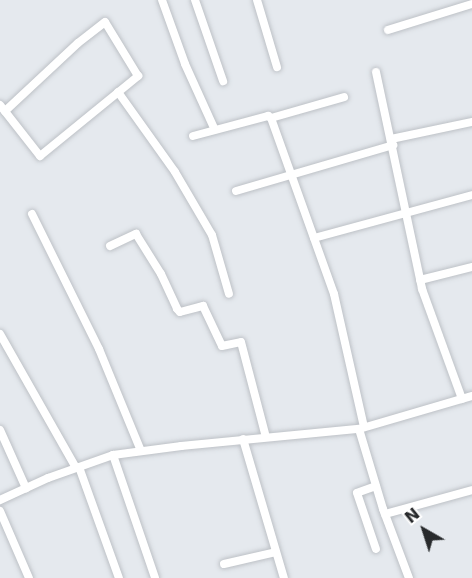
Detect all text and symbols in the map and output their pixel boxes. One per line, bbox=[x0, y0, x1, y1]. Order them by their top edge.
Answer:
north arrow bbox=[394, 500, 454, 560]
text: N bbox=[401, 504, 424, 527]

